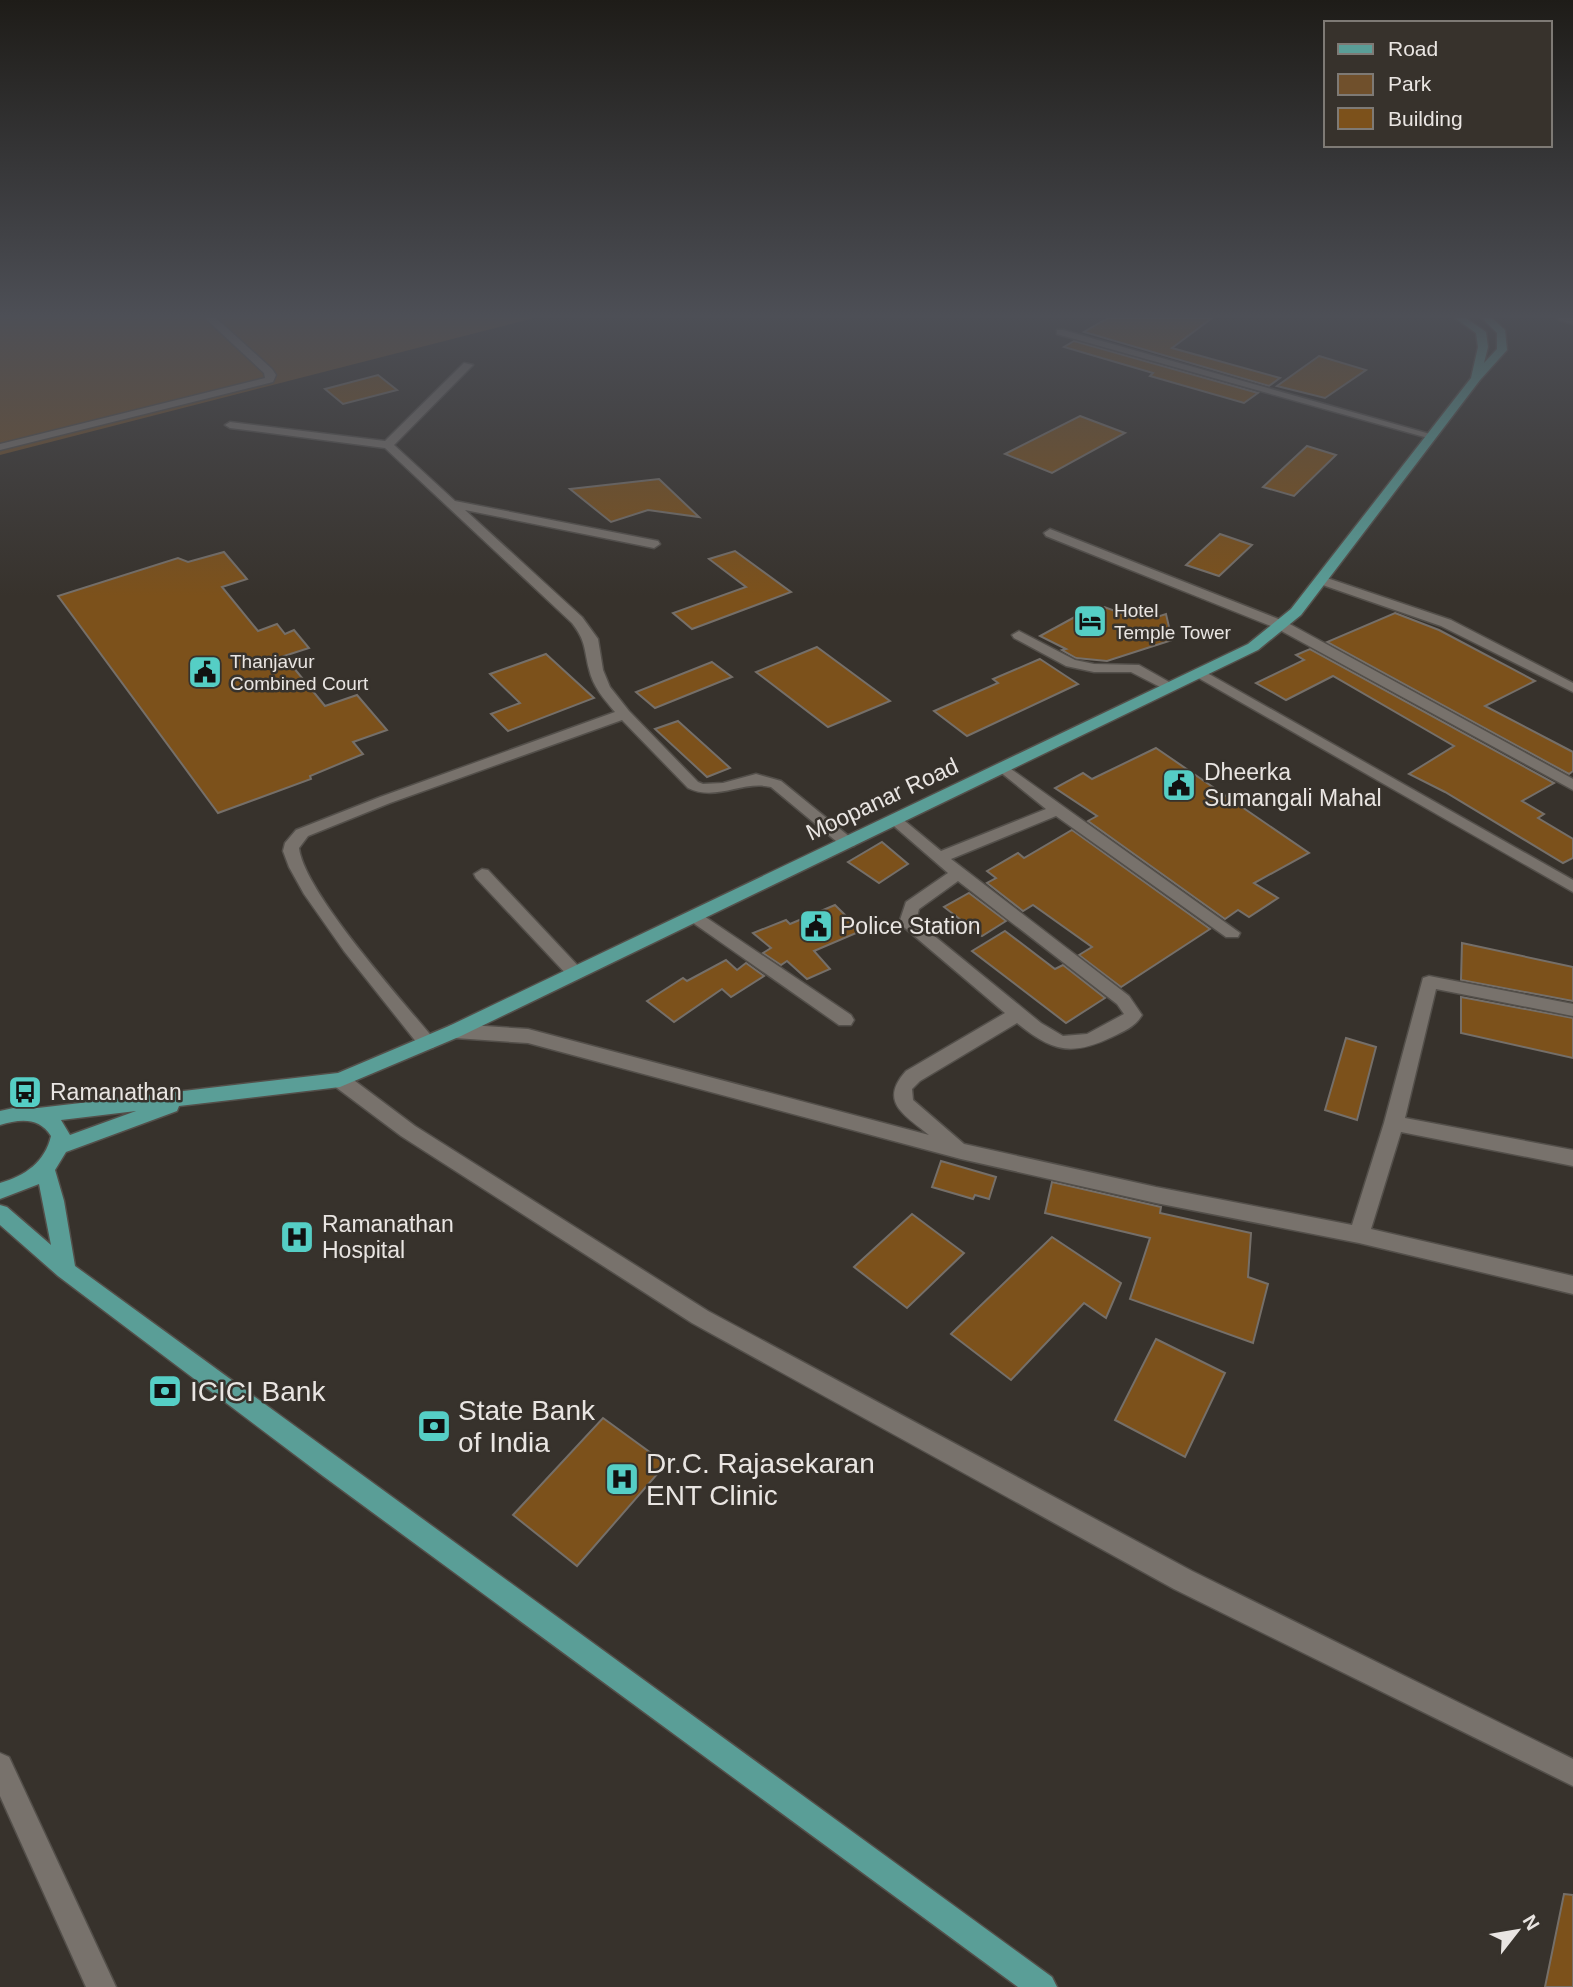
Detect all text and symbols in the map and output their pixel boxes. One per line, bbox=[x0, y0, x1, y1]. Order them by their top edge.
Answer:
legend bbox=[1324, 21, 1552, 147]
text: Road bbox=[1388, 37, 1438, 60]
text: Park bbox=[1388, 72, 1432, 95]
text: Building bbox=[1388, 107, 1463, 130]
place label: Hotel Temple Tower bbox=[1114, 600, 1232, 643]
hotel icon: Hotel Temple Tower bbox=[1071, 602, 1109, 640]
place label: Thanjavur Combined Court bbox=[230, 651, 369, 694]
public building icon: Thanjavur Combined Court bbox=[186, 653, 224, 691]
street label: Moopanar Road bbox=[802, 752, 962, 846]
place label: Dheerka Sumangali Mahal bbox=[1204, 759, 1382, 811]
public building icon: Dheerka Sumangali Mahal bbox=[1160, 766, 1198, 804]
public building icon: Police Station bbox=[797, 907, 835, 945]
place label: Police Station bbox=[840, 913, 981, 939]
bus stop icon: Ramanathan bbox=[6, 1073, 44, 1111]
place label: Ramanathan bbox=[50, 1079, 182, 1105]
place label: Ramanathan Hospital bbox=[322, 1211, 454, 1263]
hospital icon: Ramanathan Hospital bbox=[278, 1218, 316, 1256]
bank icon: ICICI Bank bbox=[146, 1372, 184, 1410]
place label: ICICI Bank bbox=[190, 1376, 326, 1407]
place label: State Bank of India bbox=[458, 1395, 596, 1458]
bank icon: State Bank of India bbox=[415, 1407, 453, 1445]
place label: Dr.C. Rajasekaran ENT Clinic bbox=[646, 1448, 875, 1511]
hospital icon: Dr.C. Rajasekaran ENT Clinic bbox=[603, 1460, 641, 1498]
north arrow bbox=[1482, 1896, 1552, 1966]
text: N bbox=[1519, 1911, 1544, 1934]

